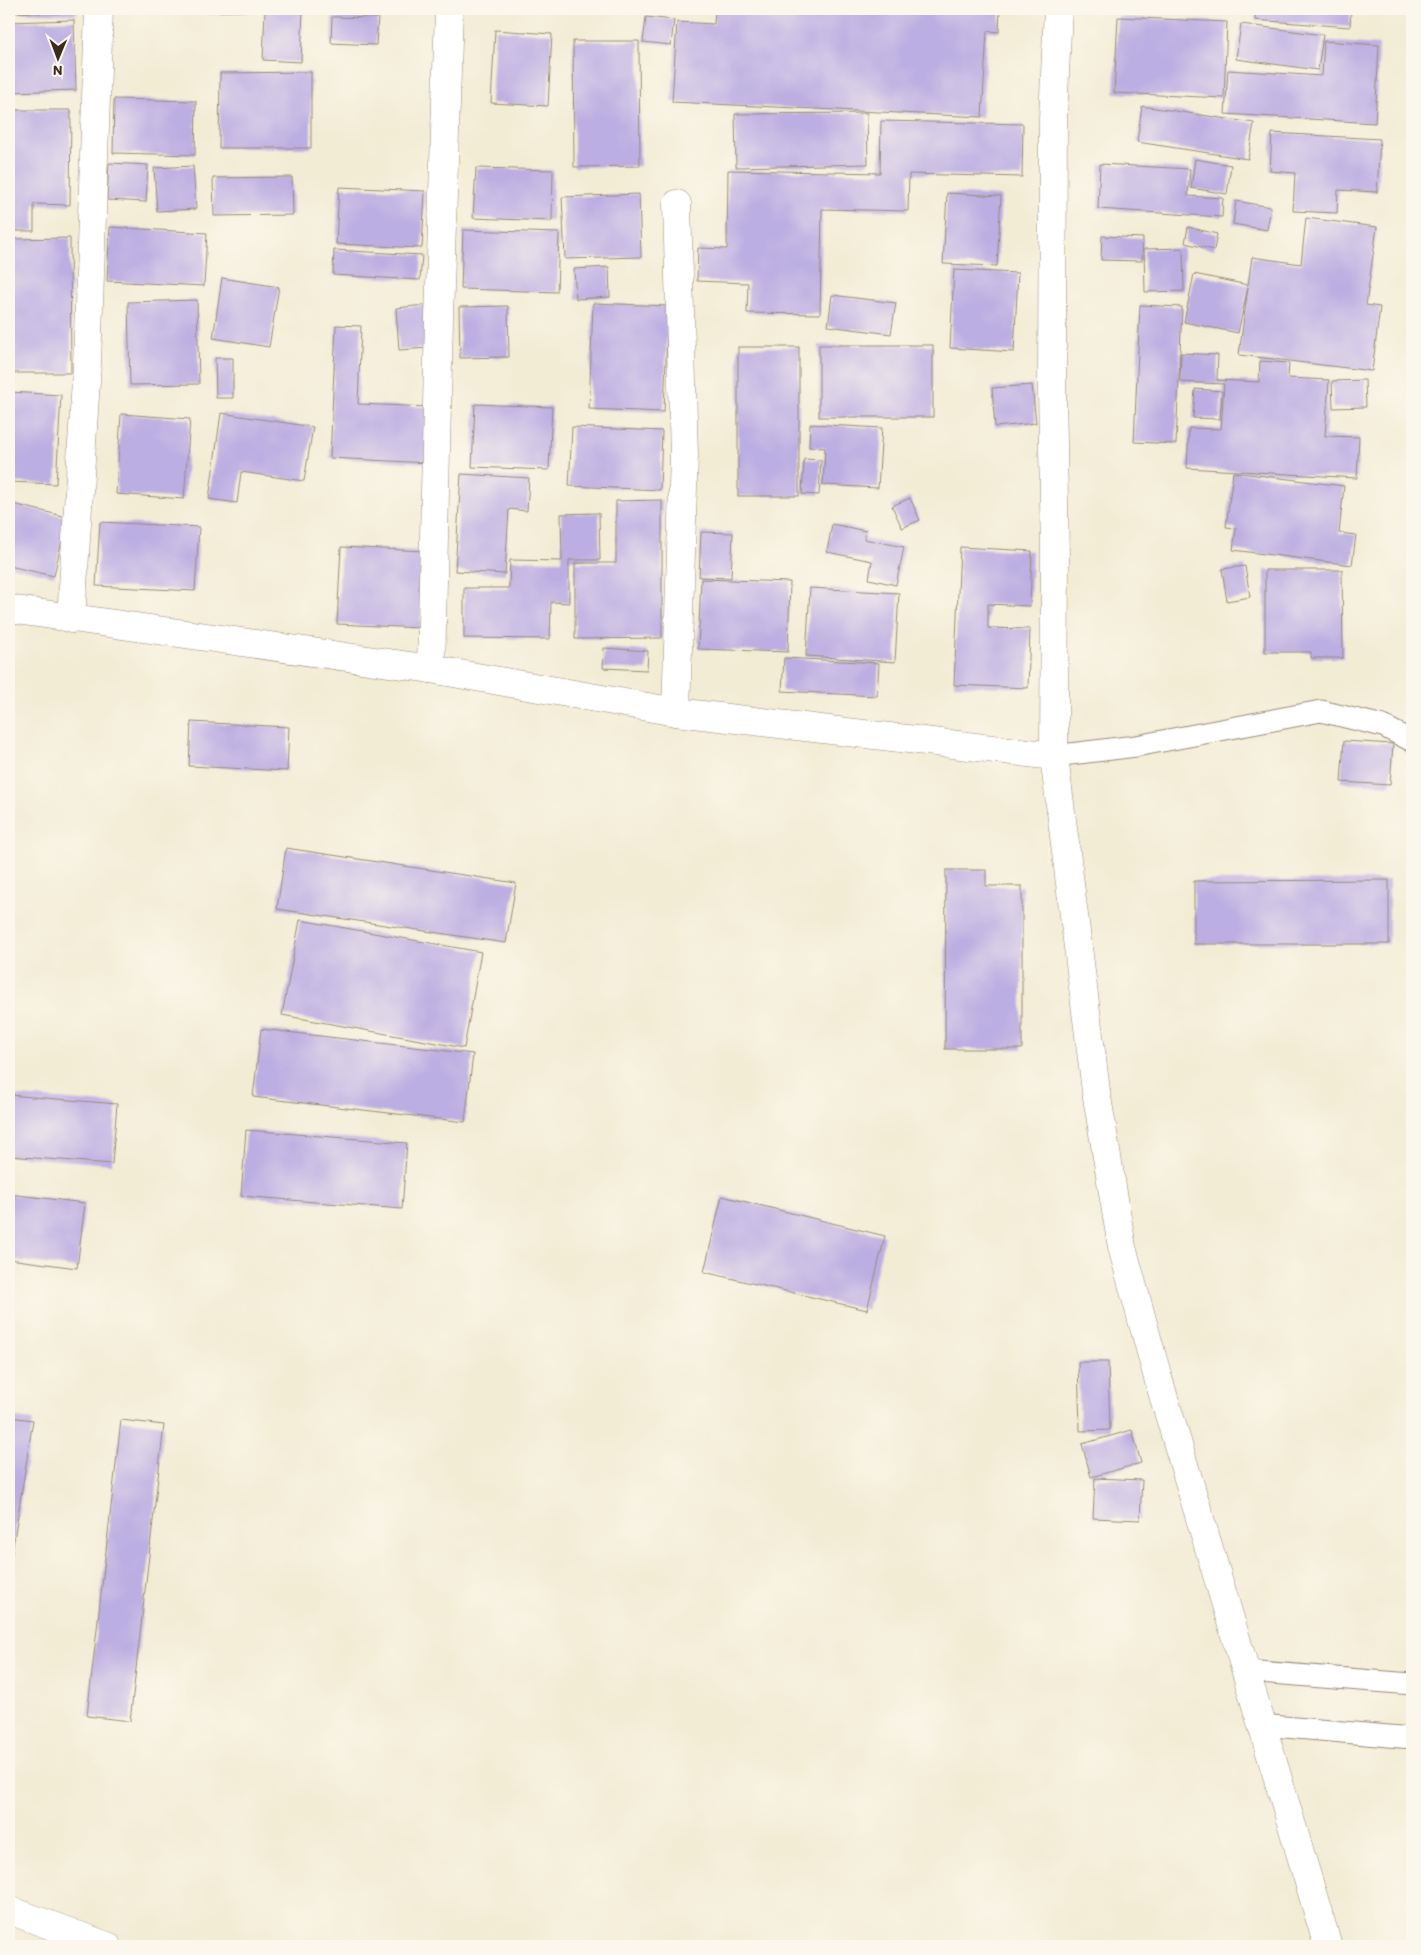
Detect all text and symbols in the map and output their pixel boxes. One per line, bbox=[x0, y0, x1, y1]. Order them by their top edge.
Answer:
north arrow bbox=[32, 32, 82, 82]
text: N bbox=[53, 62, 63, 79]

